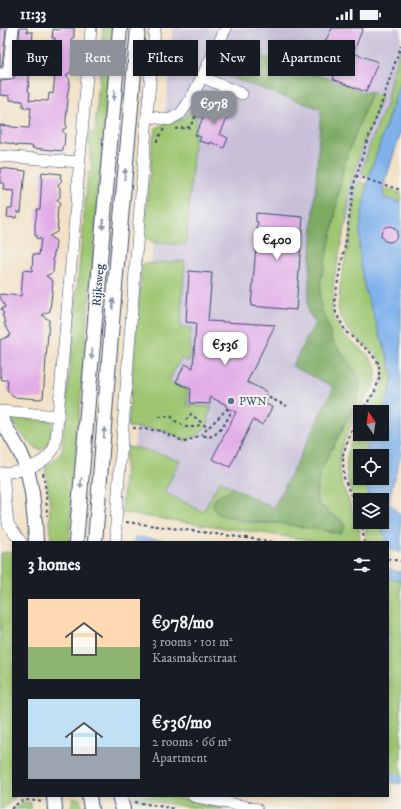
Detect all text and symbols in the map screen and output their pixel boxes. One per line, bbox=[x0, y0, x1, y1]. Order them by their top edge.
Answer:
text: 11:33 bbox=[20, 5, 46, 24]
chip: Buy bbox=[12, 40, 62, 76]
chip: Rent bbox=[70, 40, 125, 76]
chip: Filters bbox=[133, 40, 198, 76]
chip: New bbox=[206, 40, 260, 76]
chip: Apartment bbox=[268, 40, 355, 76]
one-way arrow bbox=[111, 89, 118, 101]
pin: €978 bbox=[190, 91, 238, 125]
text: €978 bbox=[200, 96, 228, 112]
one-way arrow bbox=[122, 168, 128, 180]
one-way arrow bbox=[100, 218, 106, 230]
pin: €400 bbox=[253, 227, 301, 261]
text: €400 bbox=[262, 232, 292, 248]
street label: Rijksweg bbox=[89, 263, 108, 307]
one-way arrow bbox=[110, 298, 117, 310]
pin: €536 bbox=[201, 332, 249, 366]
text: €536 bbox=[212, 337, 238, 353]
one-way arrow bbox=[88, 348, 95, 360]
place label: PWN bbox=[239, 394, 267, 409]
marker: PWN bbox=[226, 396, 236, 406]
north arrow bbox=[353, 405, 389, 441]
map controls bbox=[353, 405, 389, 529]
one-way arrow bbox=[100, 427, 107, 439]
button: locate bbox=[353, 449, 389, 485]
one-way arrow bbox=[77, 477, 84, 489]
button: layers bbox=[353, 493, 389, 529]
text: 3 homes bbox=[28, 554, 81, 576]
icon: filters bbox=[351, 554, 373, 576]
text: €978/mo bbox=[152, 612, 214, 634]
icon: home bbox=[60, 615, 108, 663]
text: 3 rooms · 101 m² bbox=[152, 634, 233, 650]
text: Kaasmakerstraat bbox=[152, 650, 237, 666]
text: €536/mo bbox=[152, 712, 211, 734]
icon: home bbox=[60, 715, 108, 763]
text: 2 rooms · 66 m² bbox=[152, 734, 231, 750]
text: Apartment bbox=[152, 750, 207, 766]

